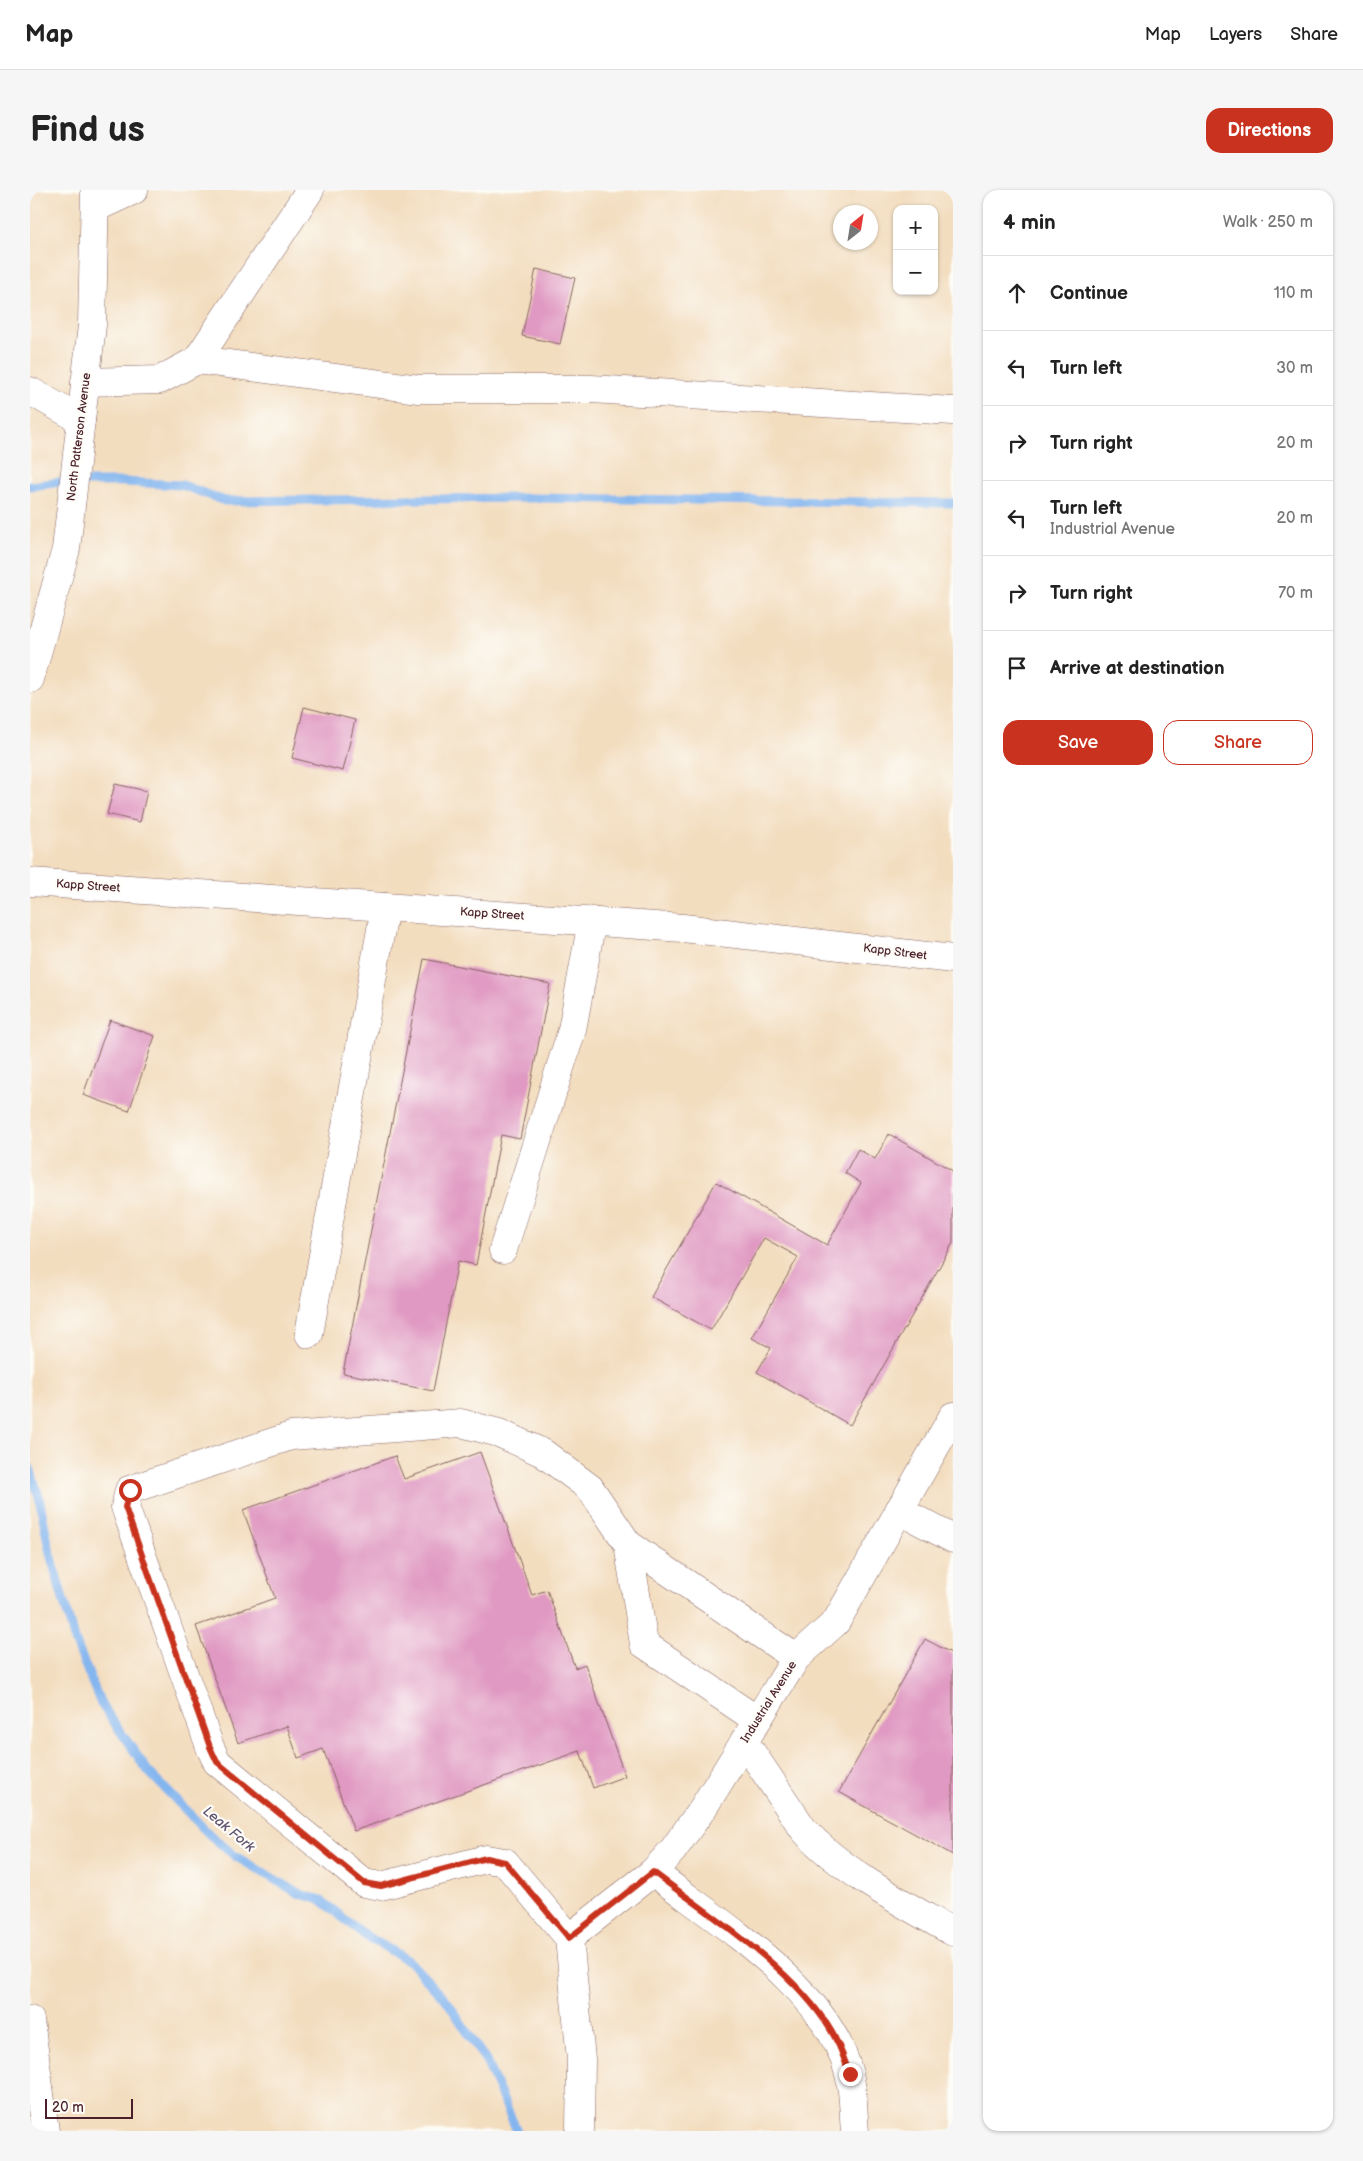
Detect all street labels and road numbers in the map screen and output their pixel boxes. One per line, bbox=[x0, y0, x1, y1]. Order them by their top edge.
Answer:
street label: North Patterson Avenue bbox=[64, 372, 94, 502]
street label: Kapp Street bbox=[55, 876, 121, 896]
street label: Kapp Street bbox=[459, 904, 525, 924]
street label: Kapp Street bbox=[862, 941, 928, 963]
street label: Industrial Avenue bbox=[738, 1658, 800, 1746]

